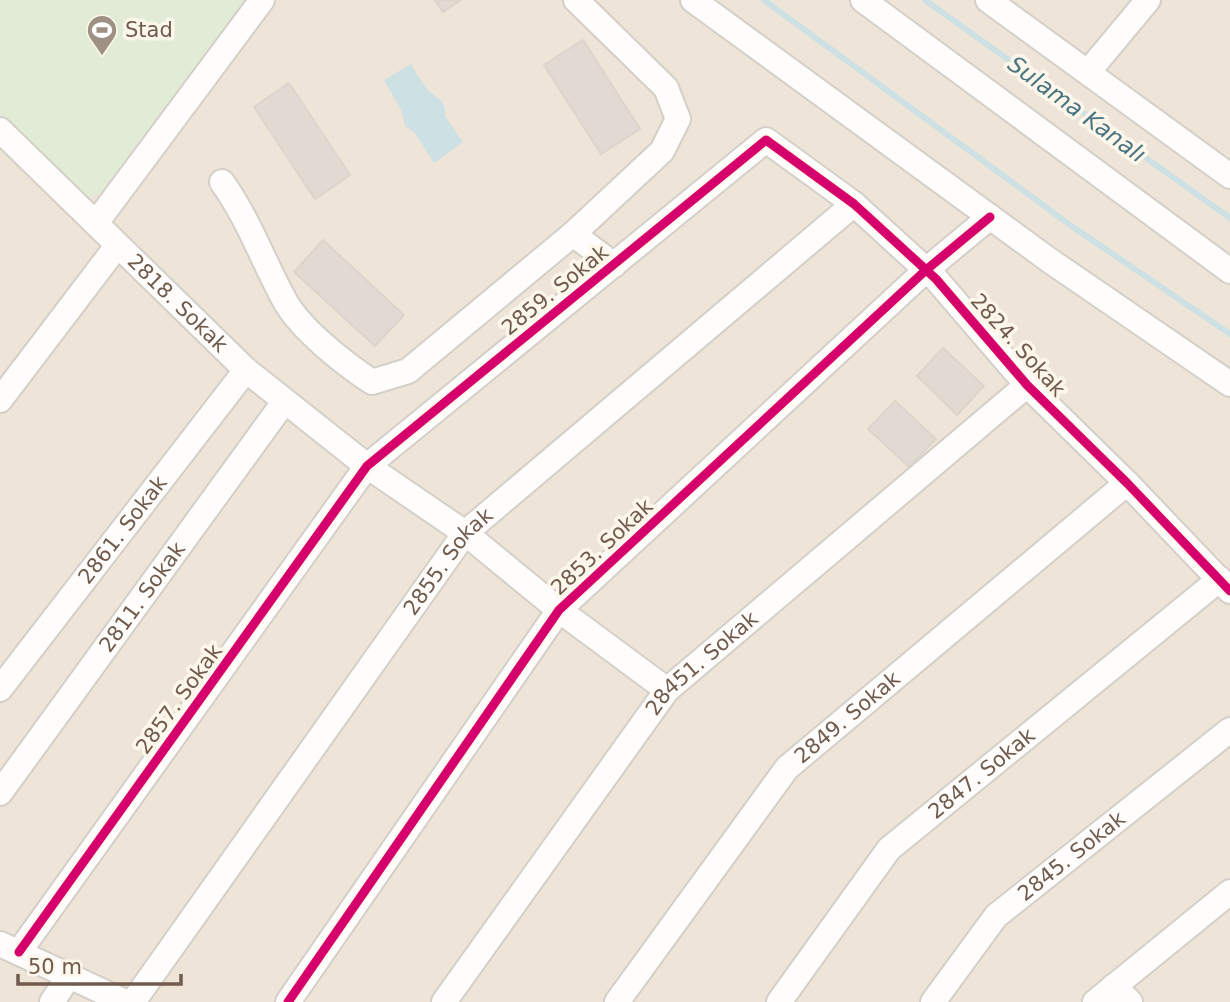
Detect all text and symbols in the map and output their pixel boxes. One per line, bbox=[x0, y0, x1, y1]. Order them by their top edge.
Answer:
sports icon: Stad bbox=[85, 13, 119, 57]
place label: Stad bbox=[125, 18, 173, 42]
water label: Sulama Kanalı bbox=[1003, 50, 1151, 168]
street label: 2859. Sokak bbox=[497, 239, 614, 340]
street label: 2818. Sokak bbox=[123, 249, 233, 358]
street label: 2824. Sokak bbox=[966, 289, 1071, 402]
street label: 2861. Sokak bbox=[74, 470, 172, 589]
street label: 2853. Sokak bbox=[546, 493, 658, 600]
street label: 2855. Sokak bbox=[399, 502, 498, 620]
street label: 2811. Sokak bbox=[94, 537, 191, 657]
street label: 28451. Sokak bbox=[641, 606, 763, 720]
street label: 2857. Sokak bbox=[131, 639, 227, 759]
street label: 2849. Sokak bbox=[790, 666, 905, 768]
street label: 2847. Sokak bbox=[924, 723, 1040, 824]
street label: 2845. Sokak bbox=[1013, 806, 1130, 906]
scale bar bbox=[18, 942, 180, 986]
text: 50 m bbox=[28, 955, 82, 979]

